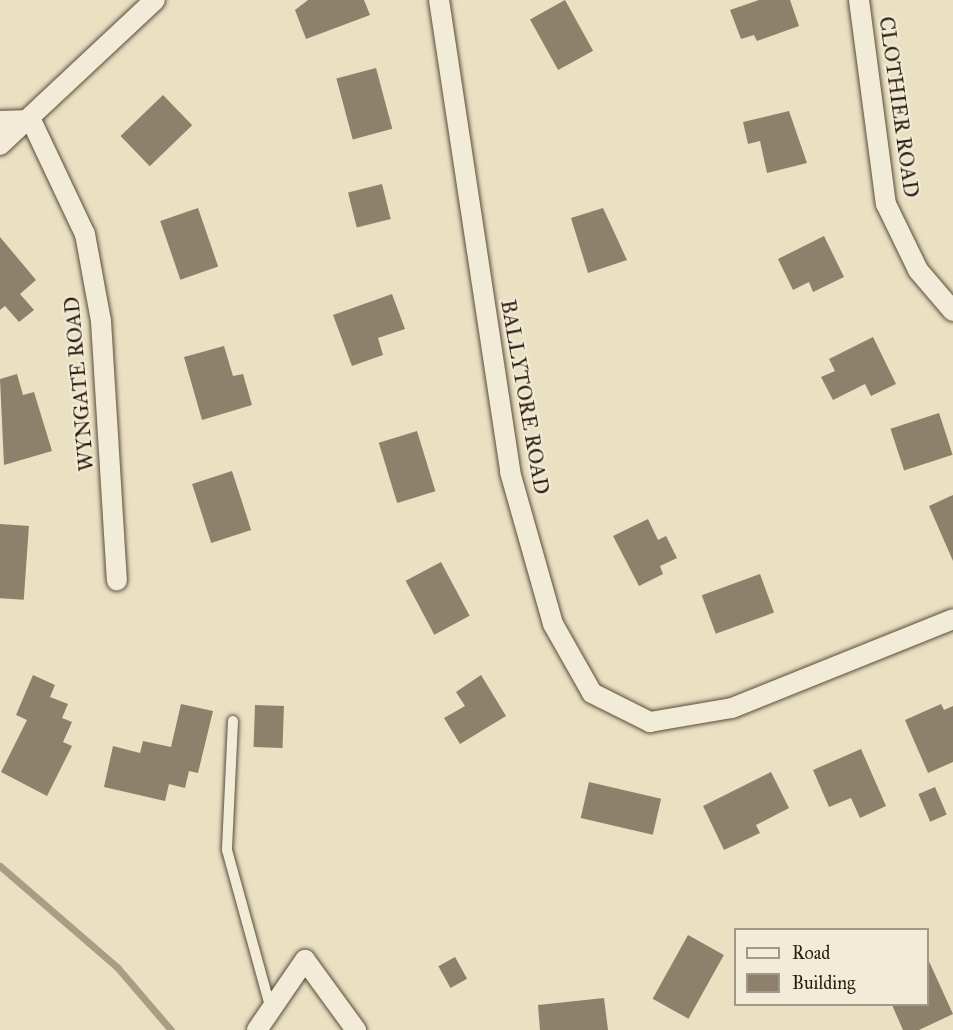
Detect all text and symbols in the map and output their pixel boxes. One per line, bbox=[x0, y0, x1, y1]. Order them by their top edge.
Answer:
street label: CLOTHIER ROAD bbox=[874, 15, 924, 199]
street label: WYNGATE ROAD bbox=[59, 296, 99, 472]
street label: BALLYTORE ROAD bbox=[495, 298, 555, 496]
legend bbox=[734, 928, 929, 1006]
text: Road bbox=[792, 942, 830, 964]
text: Building bbox=[792, 972, 855, 994]

